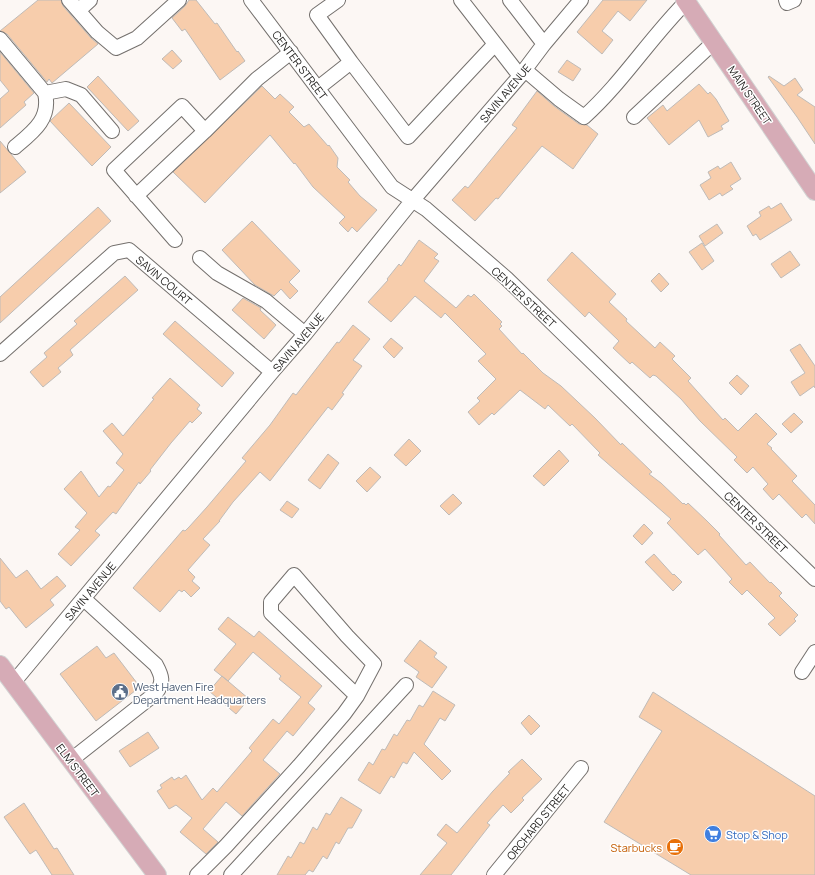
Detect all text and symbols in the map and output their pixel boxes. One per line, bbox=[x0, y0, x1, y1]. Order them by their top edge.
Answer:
street label: CENTER STREET bbox=[269, 27, 331, 103]
street label: SAVIN AVENUE bbox=[476, 60, 534, 126]
street label: MAIN STREET bbox=[725, 63, 775, 128]
street label: SAVIN COURT bbox=[133, 252, 196, 308]
street label: CENTER STREET bbox=[489, 263, 560, 331]
street label: SAVIN AVENUE bbox=[269, 309, 327, 375]
street label: CENTER STREET bbox=[721, 488, 791, 557]
street label: SAVIN AVENUE bbox=[61, 558, 119, 624]
place label: West Haven Fire Department Headquarters bbox=[133, 679, 266, 707]
public building icon: West Haven Fire Department Headquarters bbox=[110, 682, 130, 702]
street label: ELM STREET bbox=[53, 740, 103, 800]
street label: ORCHARD STREET bbox=[503, 781, 573, 863]
supermarket icon: Stop & Shop bbox=[703, 824, 723, 844]
place label: Stop & Shop bbox=[726, 827, 788, 842]
cafe icon: Starbucks bbox=[665, 837, 685, 857]
place label: Starbucks bbox=[610, 840, 662, 855]

